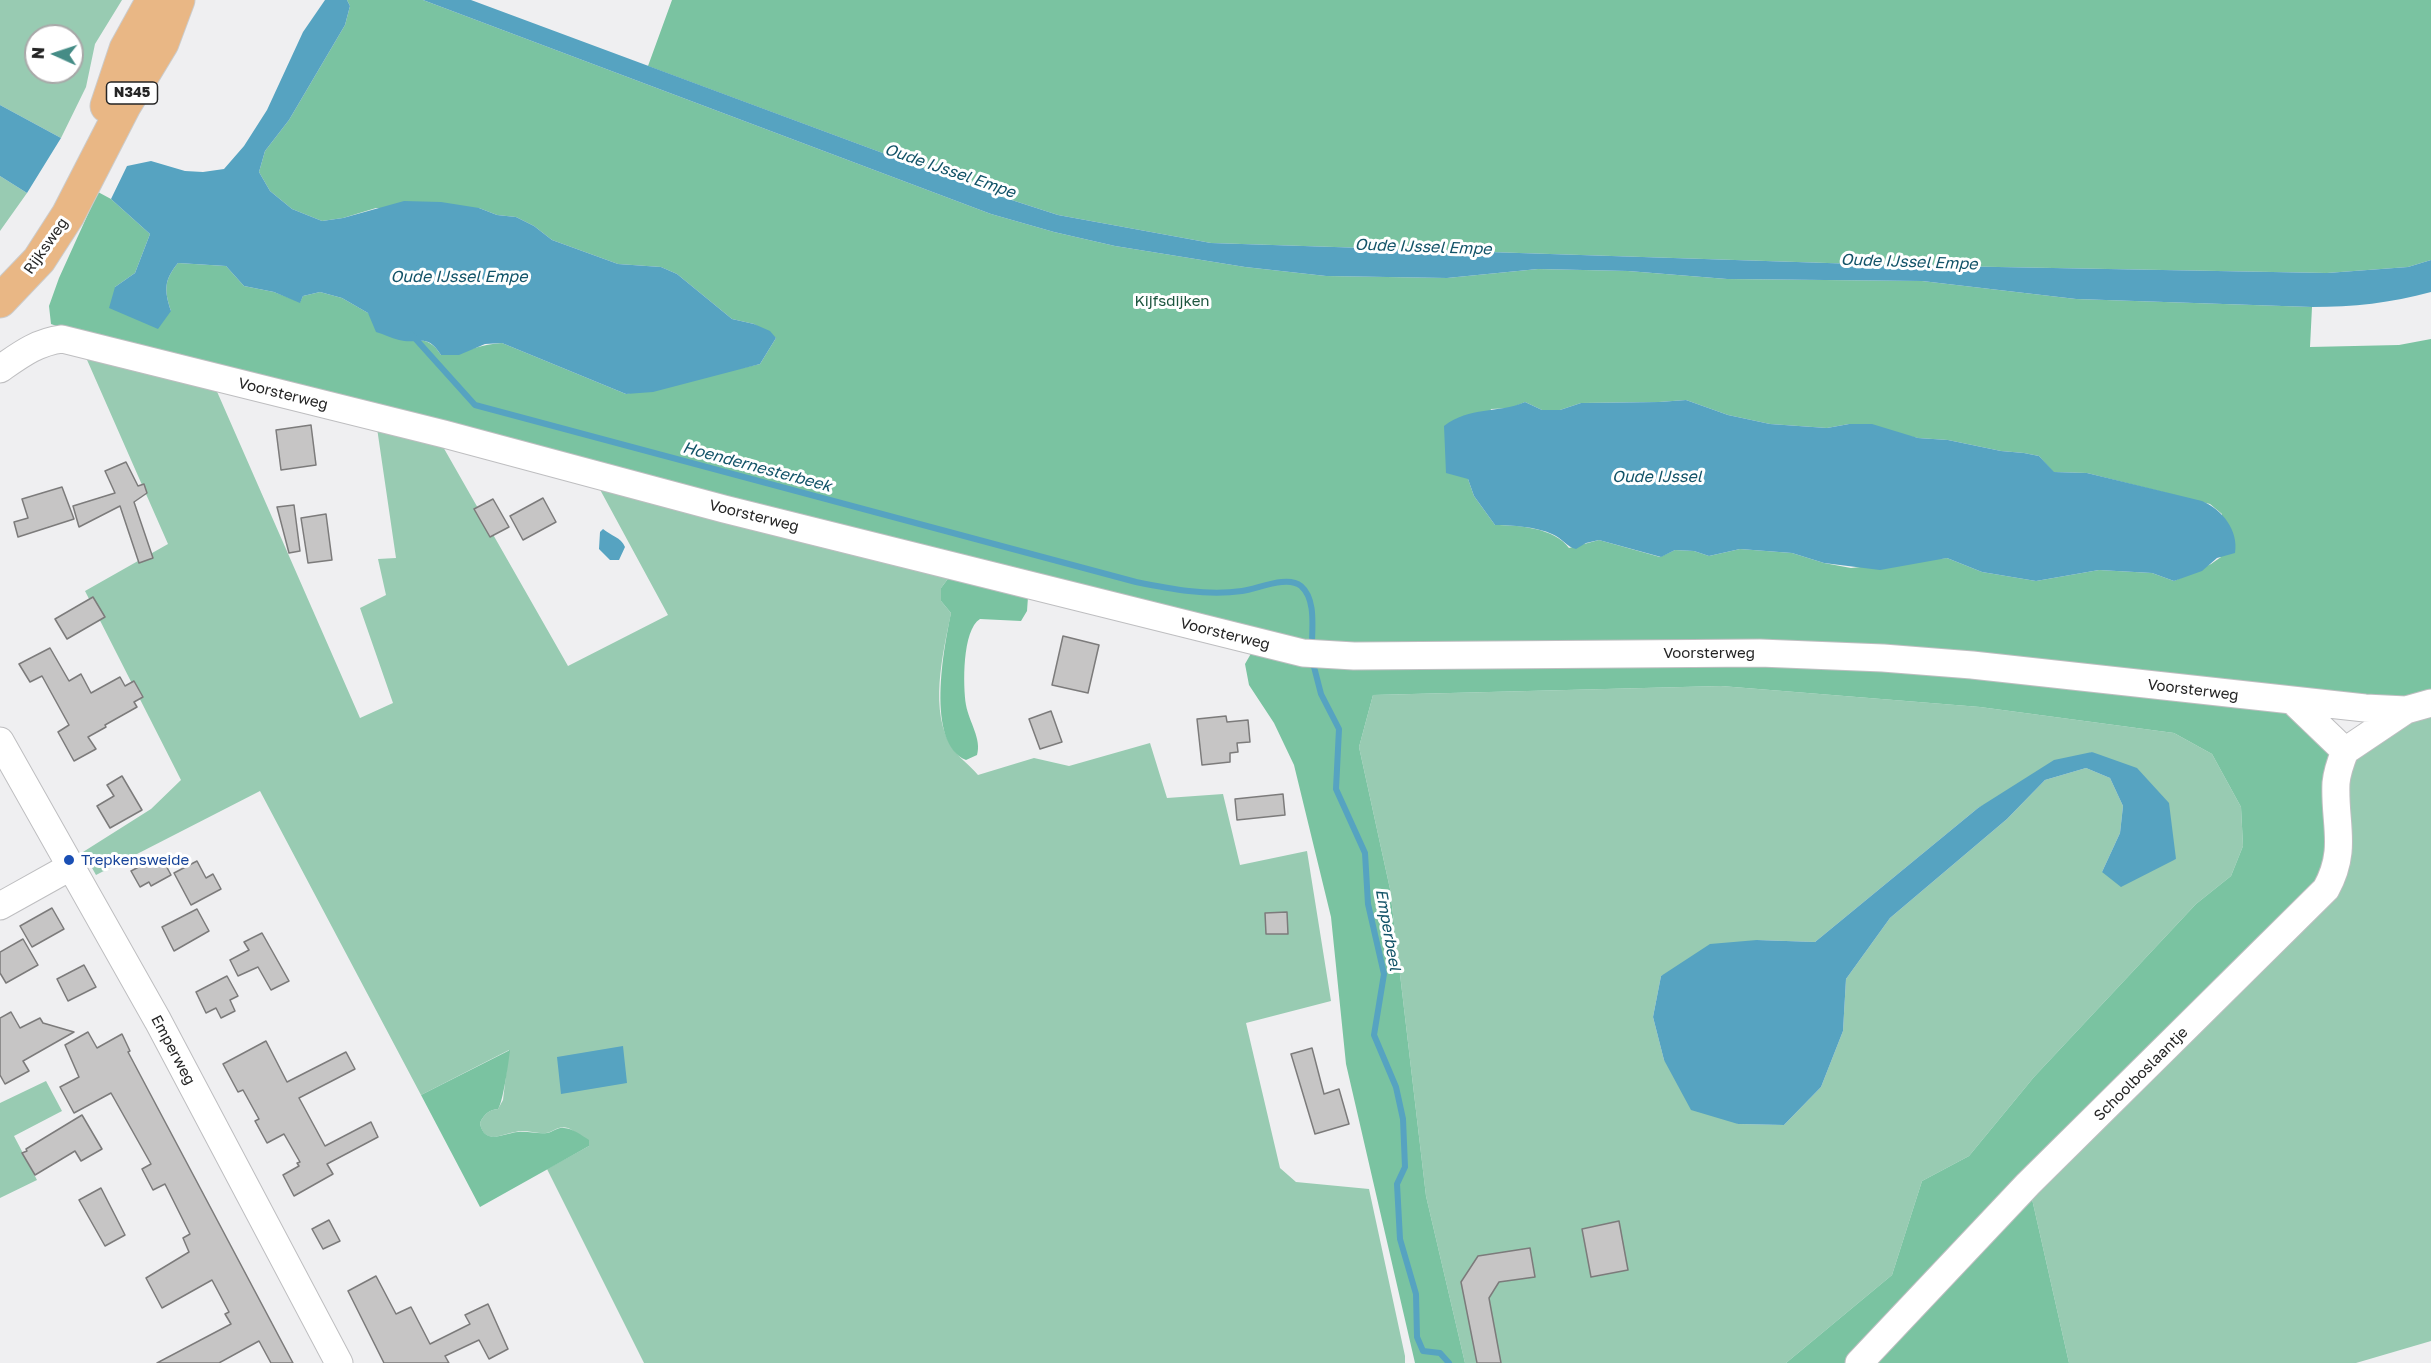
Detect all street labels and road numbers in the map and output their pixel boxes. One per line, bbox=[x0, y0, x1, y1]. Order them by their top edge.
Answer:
road number: N345 bbox=[106, 82, 158, 104]
street label: Rijksweg bbox=[20, 214, 72, 278]
street label: Voorsterweg bbox=[236, 374, 330, 414]
street label: Voorsterweg bbox=[707, 496, 801, 536]
street label: Voorsterweg bbox=[1178, 614, 1272, 654]
street label: Voorsterweg bbox=[1663, 644, 1755, 662]
street label: Voorsterweg bbox=[2146, 675, 2240, 705]
street label: Emperweg bbox=[147, 1012, 199, 1088]
street label: Schoolboslaantje bbox=[2090, 1023, 2192, 1125]

